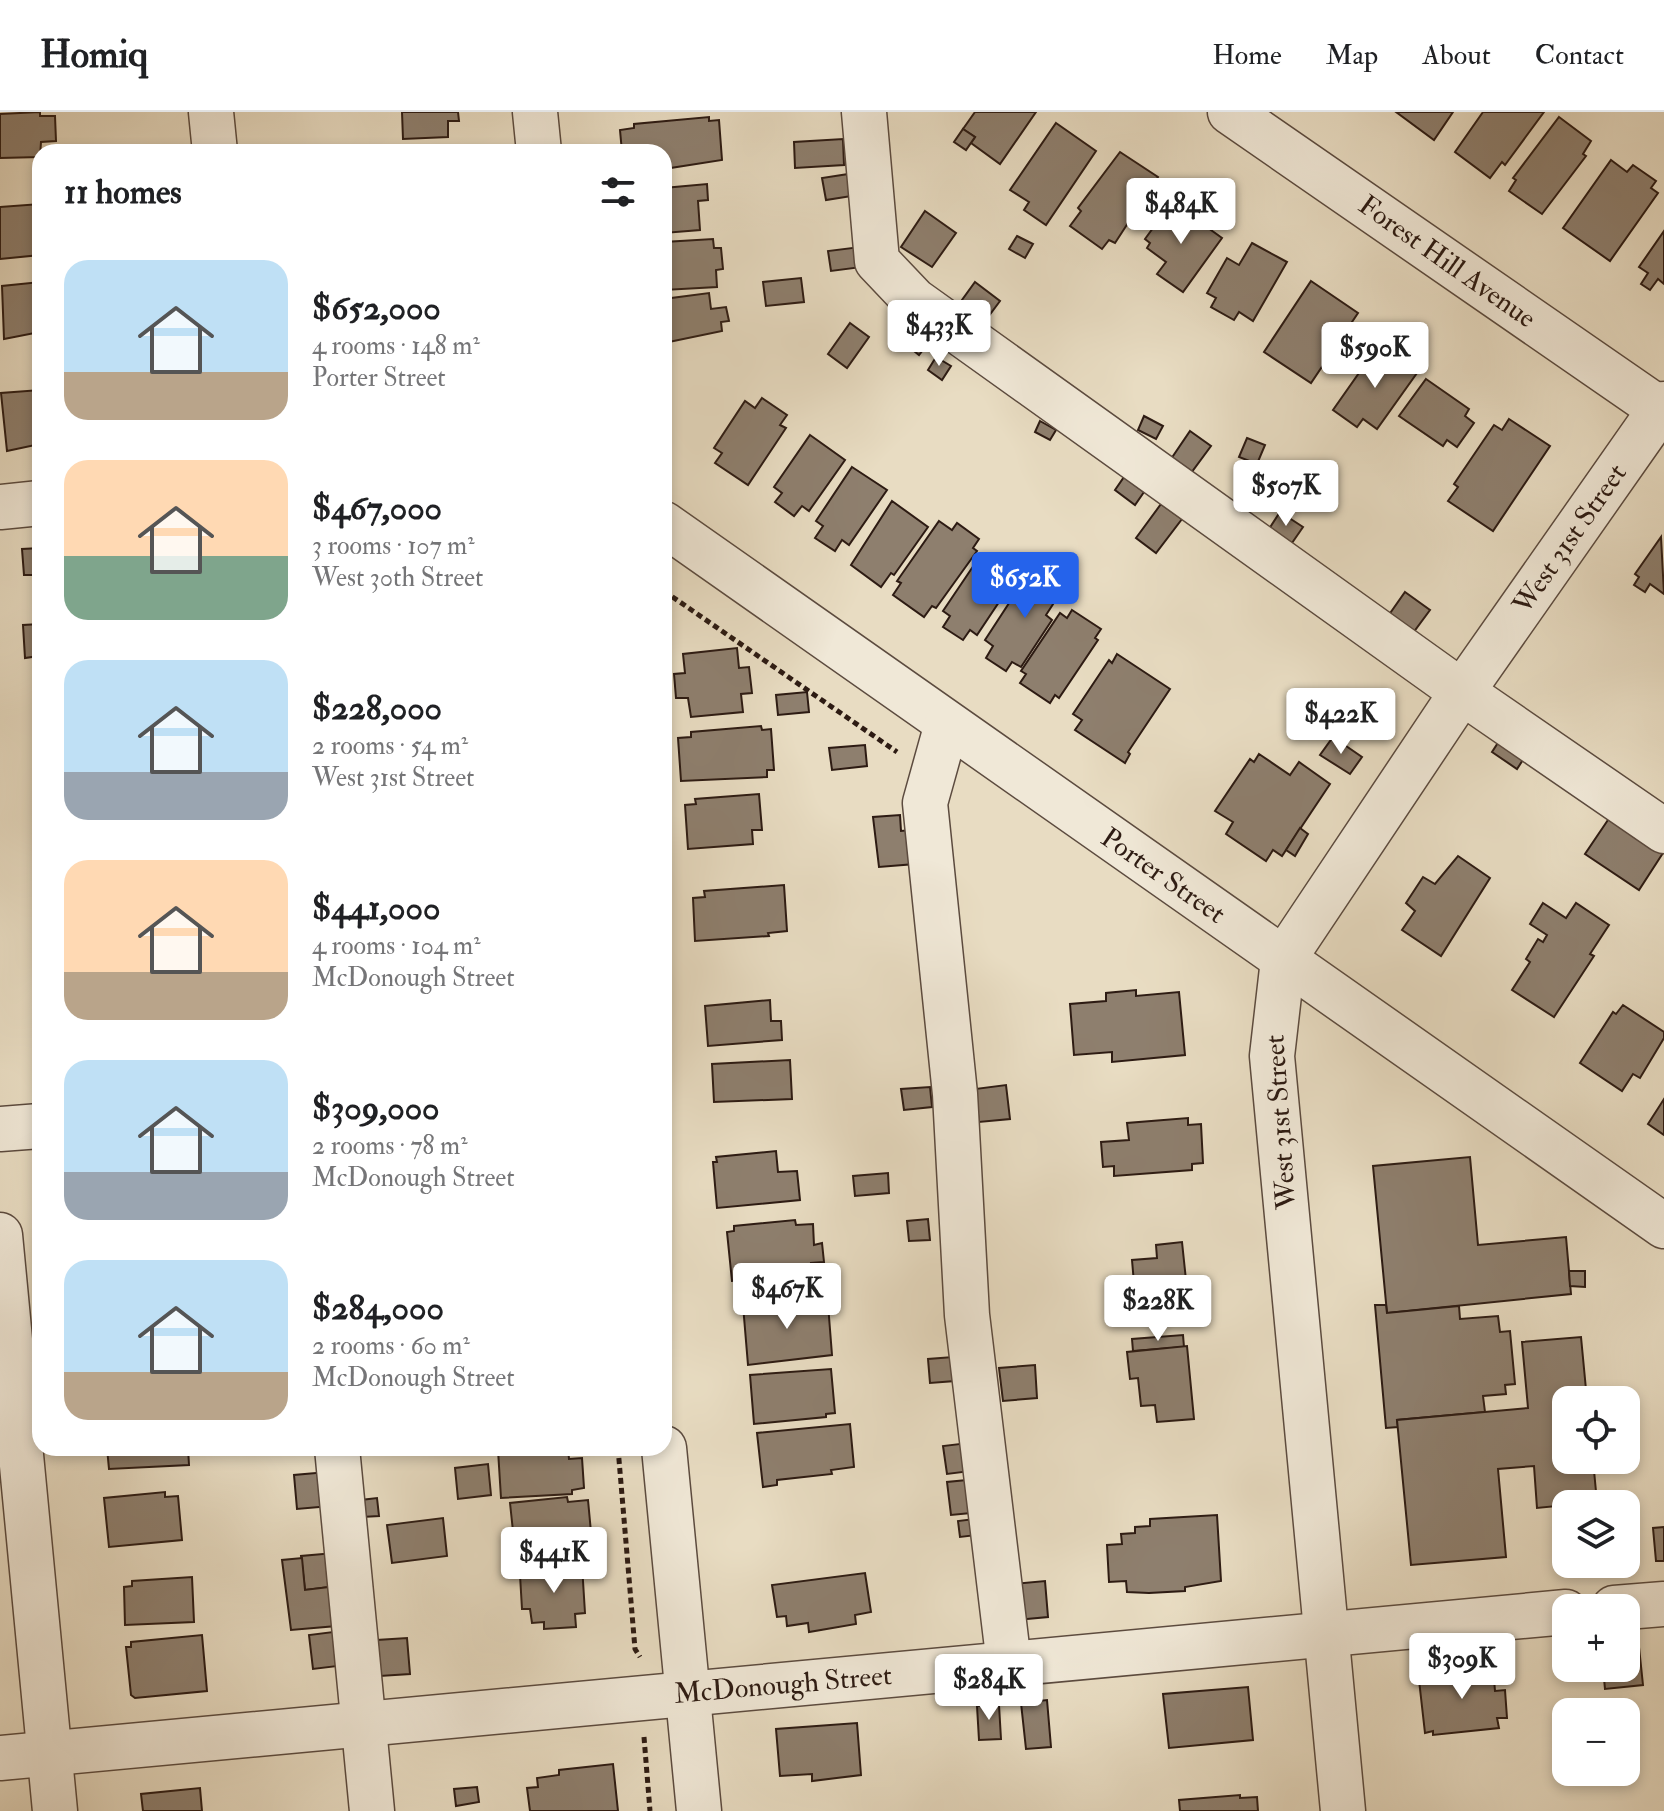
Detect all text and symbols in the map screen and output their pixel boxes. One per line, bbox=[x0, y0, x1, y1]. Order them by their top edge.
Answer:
text: Homiq bbox=[40, 31, 148, 79]
text: Home bbox=[1212, 38, 1282, 73]
text: Map bbox=[1326, 38, 1378, 73]
text: About bbox=[1422, 38, 1491, 73]
text: Contact bbox=[1535, 38, 1624, 73]
icon: filters bbox=[596, 170, 640, 214]
text: 11 homes bbox=[64, 171, 182, 214]
pin: $484K bbox=[1125, 178, 1237, 246]
text: $484K bbox=[1144, 188, 1218, 220]
street label: Forest Hill Avenue bbox=[1351, 188, 1543, 336]
text: $652,000 bbox=[312, 287, 441, 330]
icon: home bbox=[128, 292, 224, 388]
pin: $433K bbox=[883, 300, 995, 368]
text: $433K bbox=[906, 310, 972, 342]
pin: $590K bbox=[1319, 322, 1431, 390]
text: 4 rooms · 148 m² bbox=[312, 330, 480, 362]
text: $590K bbox=[1340, 332, 1410, 364]
text: Porter Street bbox=[312, 362, 446, 394]
street label: West 31st Street bbox=[1505, 457, 1635, 622]
pin: $507K bbox=[1230, 460, 1342, 528]
text: $507K bbox=[1251, 470, 1321, 502]
text: $467,000 bbox=[312, 487, 442, 530]
icon: home bbox=[128, 492, 224, 588]
text: 3 rooms · 107 m² bbox=[312, 530, 475, 562]
pin: $652K bbox=[969, 552, 1081, 620]
text: West 30th Street bbox=[312, 562, 483, 594]
text: $652K bbox=[990, 562, 1060, 594]
text: $228,000 bbox=[312, 687, 442, 730]
pin: $422K bbox=[1285, 688, 1397, 756]
icon: home bbox=[128, 692, 224, 788]
text: $422K bbox=[1304, 698, 1378, 730]
text: 2 rooms · 54 m² bbox=[312, 730, 468, 762]
text: West 31st Street bbox=[312, 762, 475, 794]
street label: Porter Street bbox=[1094, 820, 1232, 932]
text: $441,000 bbox=[312, 887, 440, 930]
icon: home bbox=[128, 892, 224, 988]
text: 4 rooms · 104 m² bbox=[312, 930, 481, 962]
text: McDonough Street bbox=[312, 962, 515, 994]
street label: West 31st Street bbox=[1257, 1033, 1305, 1212]
text: $309,000 bbox=[312, 1087, 440, 1130]
icon: home bbox=[128, 1092, 224, 1188]
text: 2 rooms · 78 m² bbox=[312, 1130, 468, 1162]
text: McDonough Street bbox=[312, 1162, 515, 1194]
pin: $467K bbox=[731, 1263, 843, 1331]
text: $467K bbox=[751, 1273, 823, 1305]
pin: $228K bbox=[1102, 1275, 1214, 1343]
text: $228K bbox=[1122, 1285, 1194, 1317]
text: $284,000 bbox=[312, 1287, 444, 1330]
icon: home bbox=[128, 1292, 224, 1388]
text: 2 rooms · 60 m² bbox=[312, 1330, 470, 1362]
text: McDonough Street bbox=[312, 1362, 515, 1394]
map controls bbox=[1552, 1386, 1640, 1786]
button: locate bbox=[1552, 1386, 1640, 1474]
button: layers bbox=[1552, 1490, 1640, 1578]
pin: $441K bbox=[498, 1527, 610, 1595]
text: $441K bbox=[519, 1537, 589, 1569]
button: + bbox=[1552, 1594, 1640, 1682]
pin: $309K bbox=[1406, 1633, 1518, 1701]
text: $309K bbox=[1427, 1643, 1497, 1675]
pin: $284K bbox=[933, 1654, 1045, 1722]
street label: McDonough Street bbox=[673, 1658, 893, 1712]
text: $284K bbox=[953, 1664, 1025, 1696]
button: − bbox=[1552, 1698, 1640, 1786]

